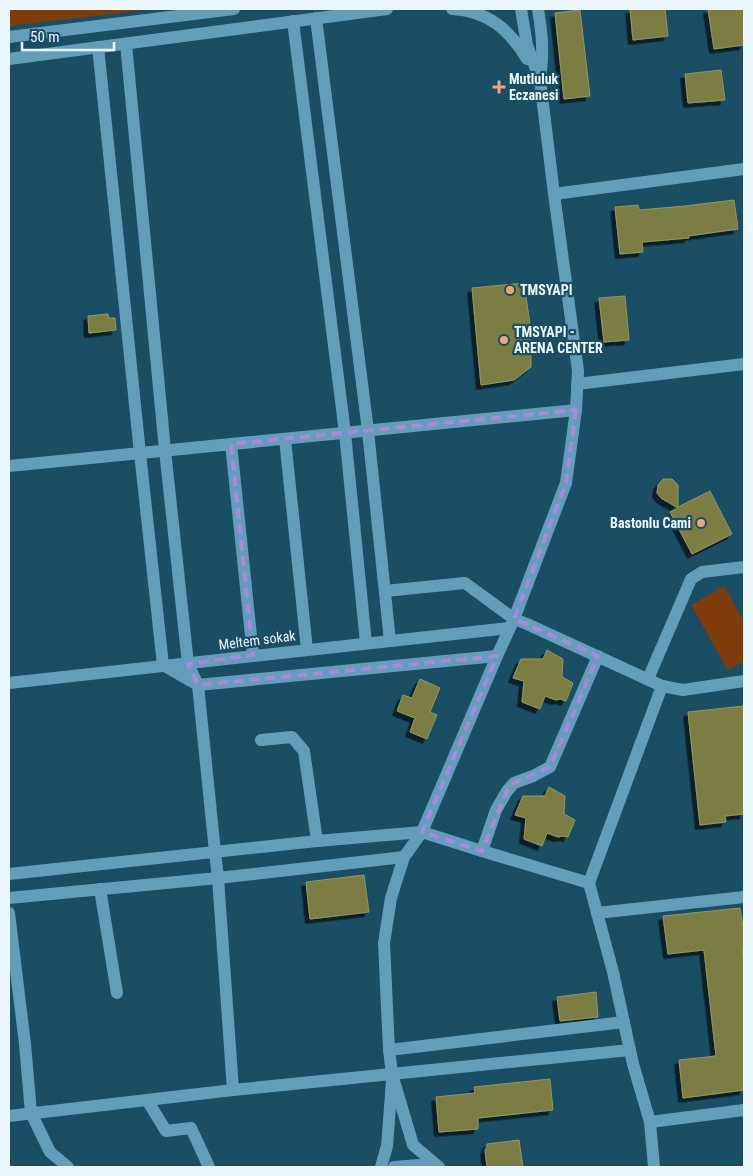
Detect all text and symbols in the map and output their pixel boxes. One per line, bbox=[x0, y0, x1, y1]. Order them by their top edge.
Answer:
scale bar bbox=[22, 20, 115, 52]
text: 50 m bbox=[30, 28, 60, 46]
place label: Mutluluk Eczanesi bbox=[509, 71, 559, 103]
marker: Mutluluk Eczanesi bbox=[493, 81, 505, 93]
place label: TMSYAPI bbox=[520, 282, 572, 298]
marker: TMSYAPI bbox=[504, 284, 516, 296]
place label: TMSYAPI - ARENA CENTER bbox=[514, 324, 603, 356]
marker: TMSYAPI - ARENA CENTER bbox=[498, 334, 510, 346]
place label: Bastonlu Cami bbox=[610, 515, 691, 531]
marker: Bastonlu Cami bbox=[695, 517, 707, 529]
street label: Meltem sokak bbox=[218, 627, 297, 653]

